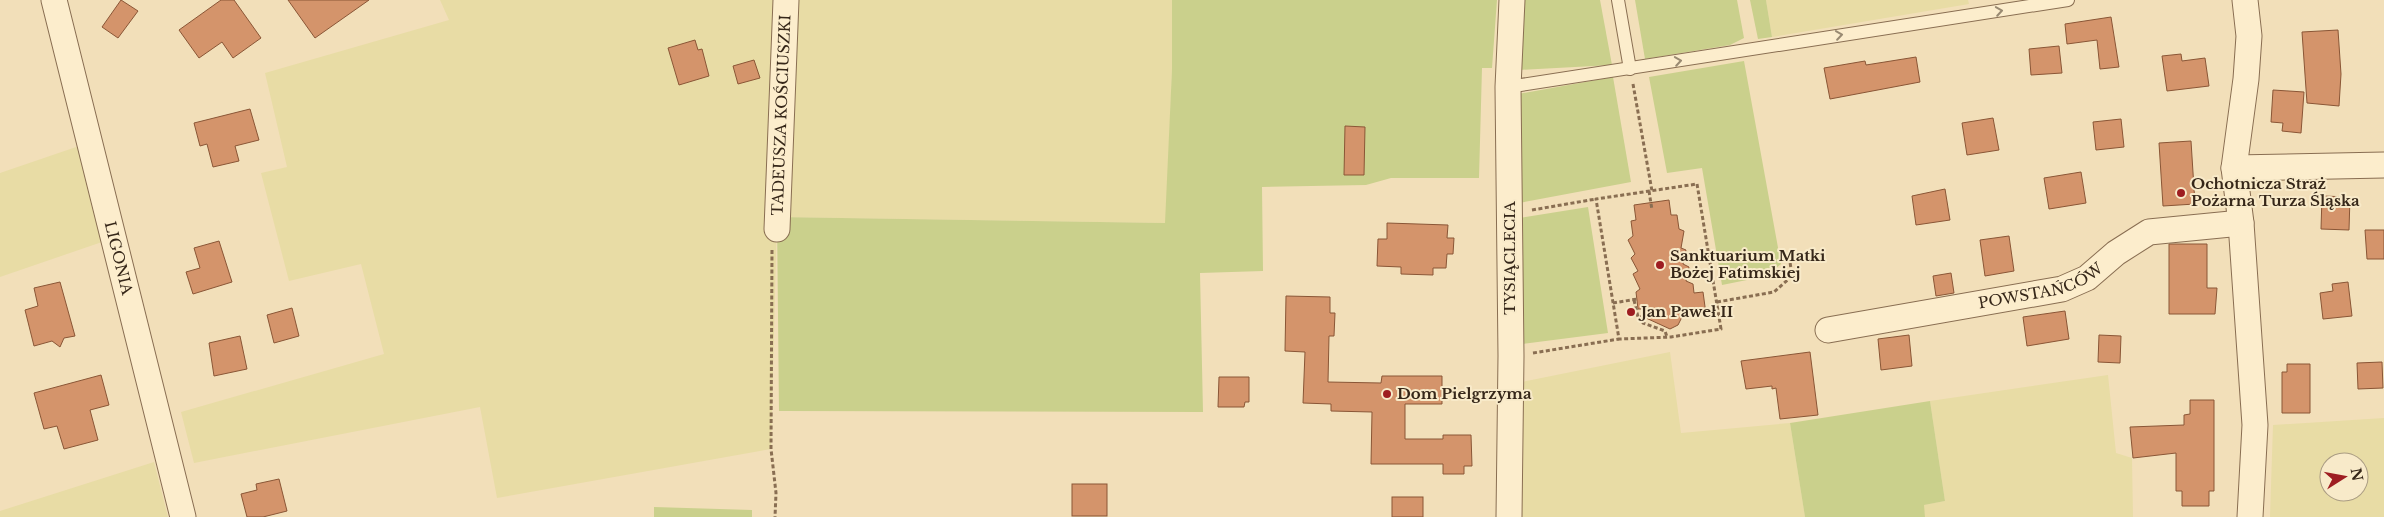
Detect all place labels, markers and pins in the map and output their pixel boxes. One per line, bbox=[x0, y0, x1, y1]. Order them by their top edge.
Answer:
place label: Ochotnicza Straż Pożarna Turza Śląska bbox=[2191, 174, 2360, 210]
marker: Ochotnicza Straż Pożarna Turza Śląska bbox=[2175, 187, 2187, 199]
place label: Sanktuarium Matki Bożej Fatimskiej bbox=[1670, 246, 1826, 282]
marker: Sanktuarium Matki Bożej Fatimskiej bbox=[1654, 259, 1666, 271]
place label: Jan Paweł II bbox=[1638, 302, 1733, 321]
marker: Jan Paweł II bbox=[1625, 306, 1637, 318]
place label: Dom Pielgrzyma bbox=[1397, 384, 1532, 403]
marker: Dom Pielgrzyma bbox=[1381, 388, 1393, 400]

